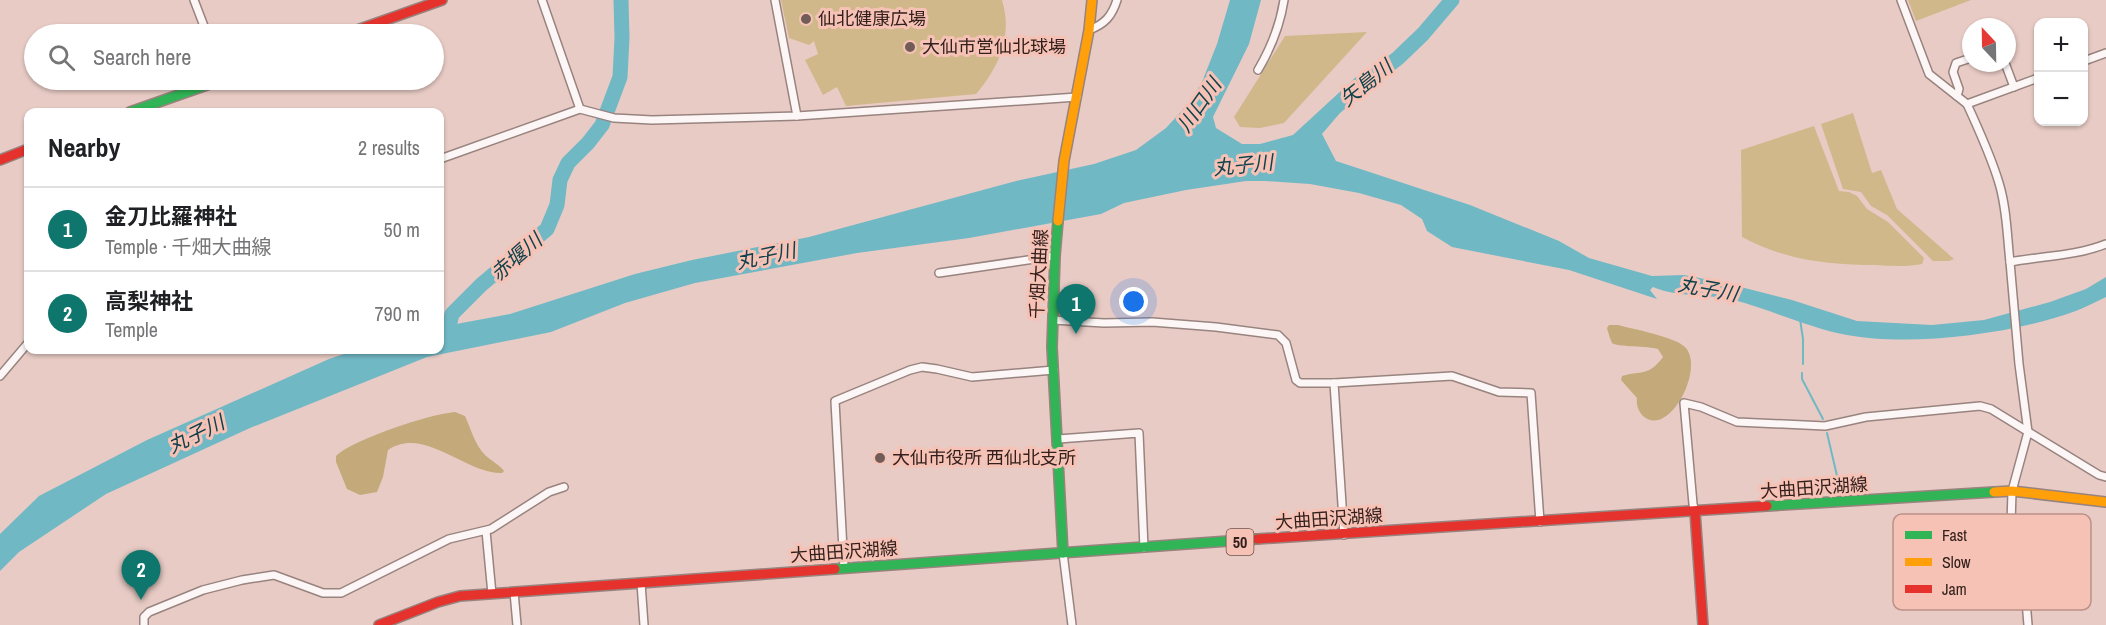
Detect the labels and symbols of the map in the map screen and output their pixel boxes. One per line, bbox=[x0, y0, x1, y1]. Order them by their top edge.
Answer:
place label: 仙北健康広場 bbox=[818, 6, 926, 31]
marker: 仙北健康広場 bbox=[799, 12, 813, 26]
north arrow bbox=[1962, 18, 2016, 72]
place label: 大仙市営仙北球場 bbox=[922, 34, 1066, 59]
marker: 大仙市営仙北球場 bbox=[903, 40, 917, 54]
water label: 矢島川 bbox=[1334, 52, 1399, 112]
water label: 川口川 bbox=[1170, 71, 1228, 137]
water label: 丸子川 bbox=[1212, 148, 1276, 181]
water label: 赤堰川 bbox=[484, 225, 549, 286]
street label: 千畑大曲線 bbox=[1024, 228, 1053, 320]
water label: 丸子川 bbox=[734, 236, 800, 275]
water label: 丸子川 bbox=[1676, 270, 1742, 307]
pin: 1 bbox=[1056, 284, 1096, 334]
your location bbox=[1119, 287, 1148, 316]
water label: 丸子川 bbox=[163, 407, 230, 459]
place label: 大仙市役所 西仙北支所 bbox=[892, 445, 1076, 470]
marker: 大仙市役所 西仙北支所 bbox=[873, 451, 887, 465]
street label: 大曲田沢湖線 bbox=[1759, 471, 1869, 504]
street label: 大曲田沢湖線 bbox=[1274, 502, 1384, 535]
legend bbox=[1893, 514, 2091, 610]
text: Fast bbox=[1942, 524, 1967, 546]
road number: 50 bbox=[1226, 529, 1254, 555]
street label: 大曲田沢湖線 bbox=[789, 535, 899, 568]
pin: 2 bbox=[122, 550, 160, 600]
text: Slow bbox=[1942, 551, 1971, 573]
text: Jam bbox=[1942, 578, 1967, 600]

